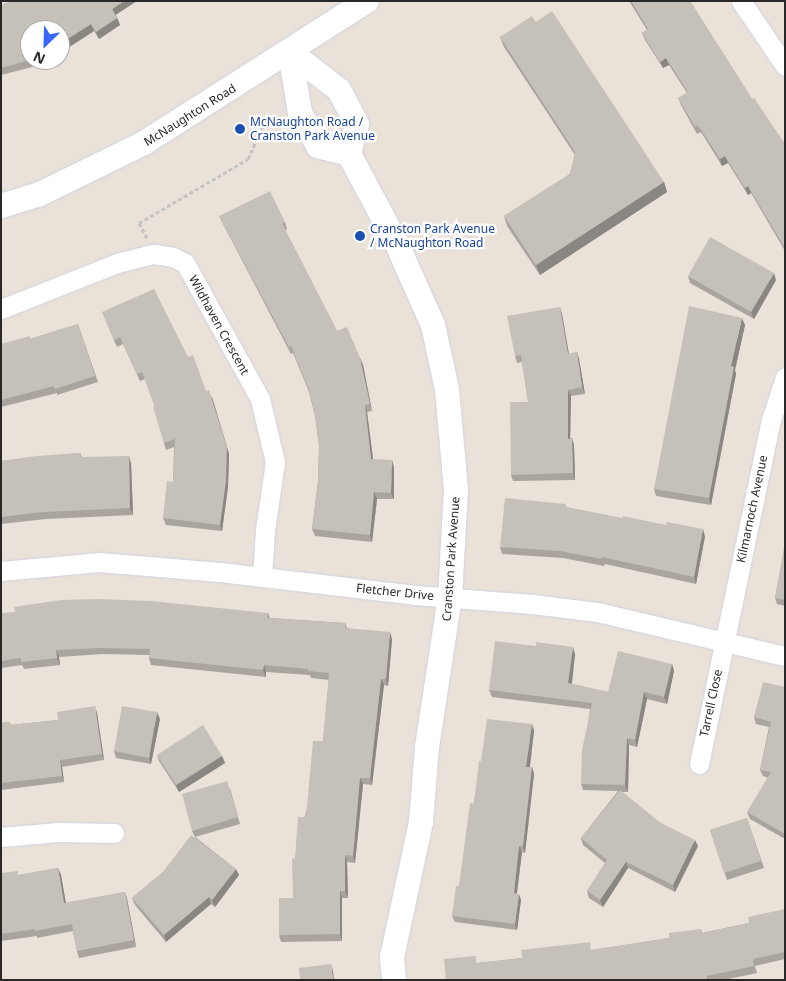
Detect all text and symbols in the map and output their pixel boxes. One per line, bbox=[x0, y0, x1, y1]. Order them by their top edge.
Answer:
north arrow bbox=[20, 20, 70, 70]
text: N bbox=[30, 47, 48, 69]
street label: McNaughton Road bbox=[141, 81, 239, 149]
place label: McNaughton Road / Cranston Park Avenue bbox=[250, 115, 375, 143]
marker: McNaughton Road / Cranston Park Avenue bbox=[234, 123, 246, 135]
place label: Cranston Park Avenue / McNaughton Road bbox=[370, 222, 495, 250]
marker: Cranston Park Avenue / McNaughton Road bbox=[354, 230, 366, 242]
street label: Wildhaven Crescent bbox=[186, 273, 252, 377]
street label: Kilmarnoch Avenue bbox=[734, 454, 770, 564]
street label: Cranston Park Avenue bbox=[439, 496, 463, 622]
street label: Fletcher Drive bbox=[355, 581, 435, 603]
street label: Tarrell Close bbox=[697, 668, 725, 738]

